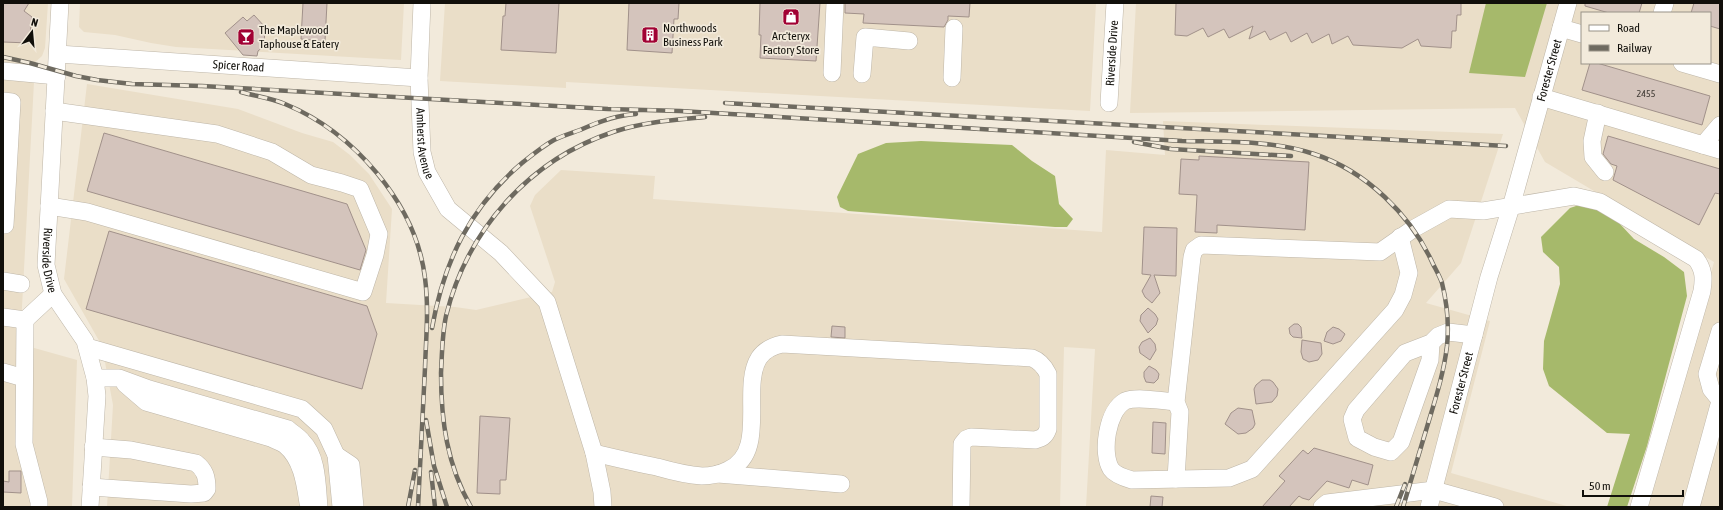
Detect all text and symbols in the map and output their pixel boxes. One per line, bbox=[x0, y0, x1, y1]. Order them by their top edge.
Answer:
shop icon: Arc'teryx Factory Store bbox=[781, 7, 801, 27]
north arrow bbox=[12, 12, 52, 52]
legend bbox=[1581, 12, 1711, 64]
text: N bbox=[30, 16, 40, 29]
street label: Riverside Drive bbox=[1103, 20, 1121, 86]
place label: Northwoods Business Park bbox=[663, 21, 724, 49]
text: Road bbox=[1617, 21, 1640, 35]
place label: The Maplewood Taphouse & Eatery bbox=[259, 23, 339, 51]
building icon: Northwoods Business Park bbox=[640, 25, 660, 45]
bar icon: The Maplewood Taphouse & Eatery bbox=[236, 27, 256, 47]
place label: Arc'teryx Factory Store bbox=[763, 29, 819, 57]
street label: Forester Street bbox=[1534, 37, 1565, 103]
text: Railway bbox=[1617, 41, 1652, 55]
street label: Spicer Road bbox=[212, 57, 265, 75]
house number: 2455 bbox=[1637, 88, 1656, 99]
street label: Amherst Avenue bbox=[413, 108, 437, 182]
street label: Riverside Drive bbox=[39, 227, 59, 294]
street label: Forester Street bbox=[1446, 350, 1476, 416]
scale bar bbox=[1583, 472, 1683, 498]
text: 50 m bbox=[1589, 479, 1611, 493]

